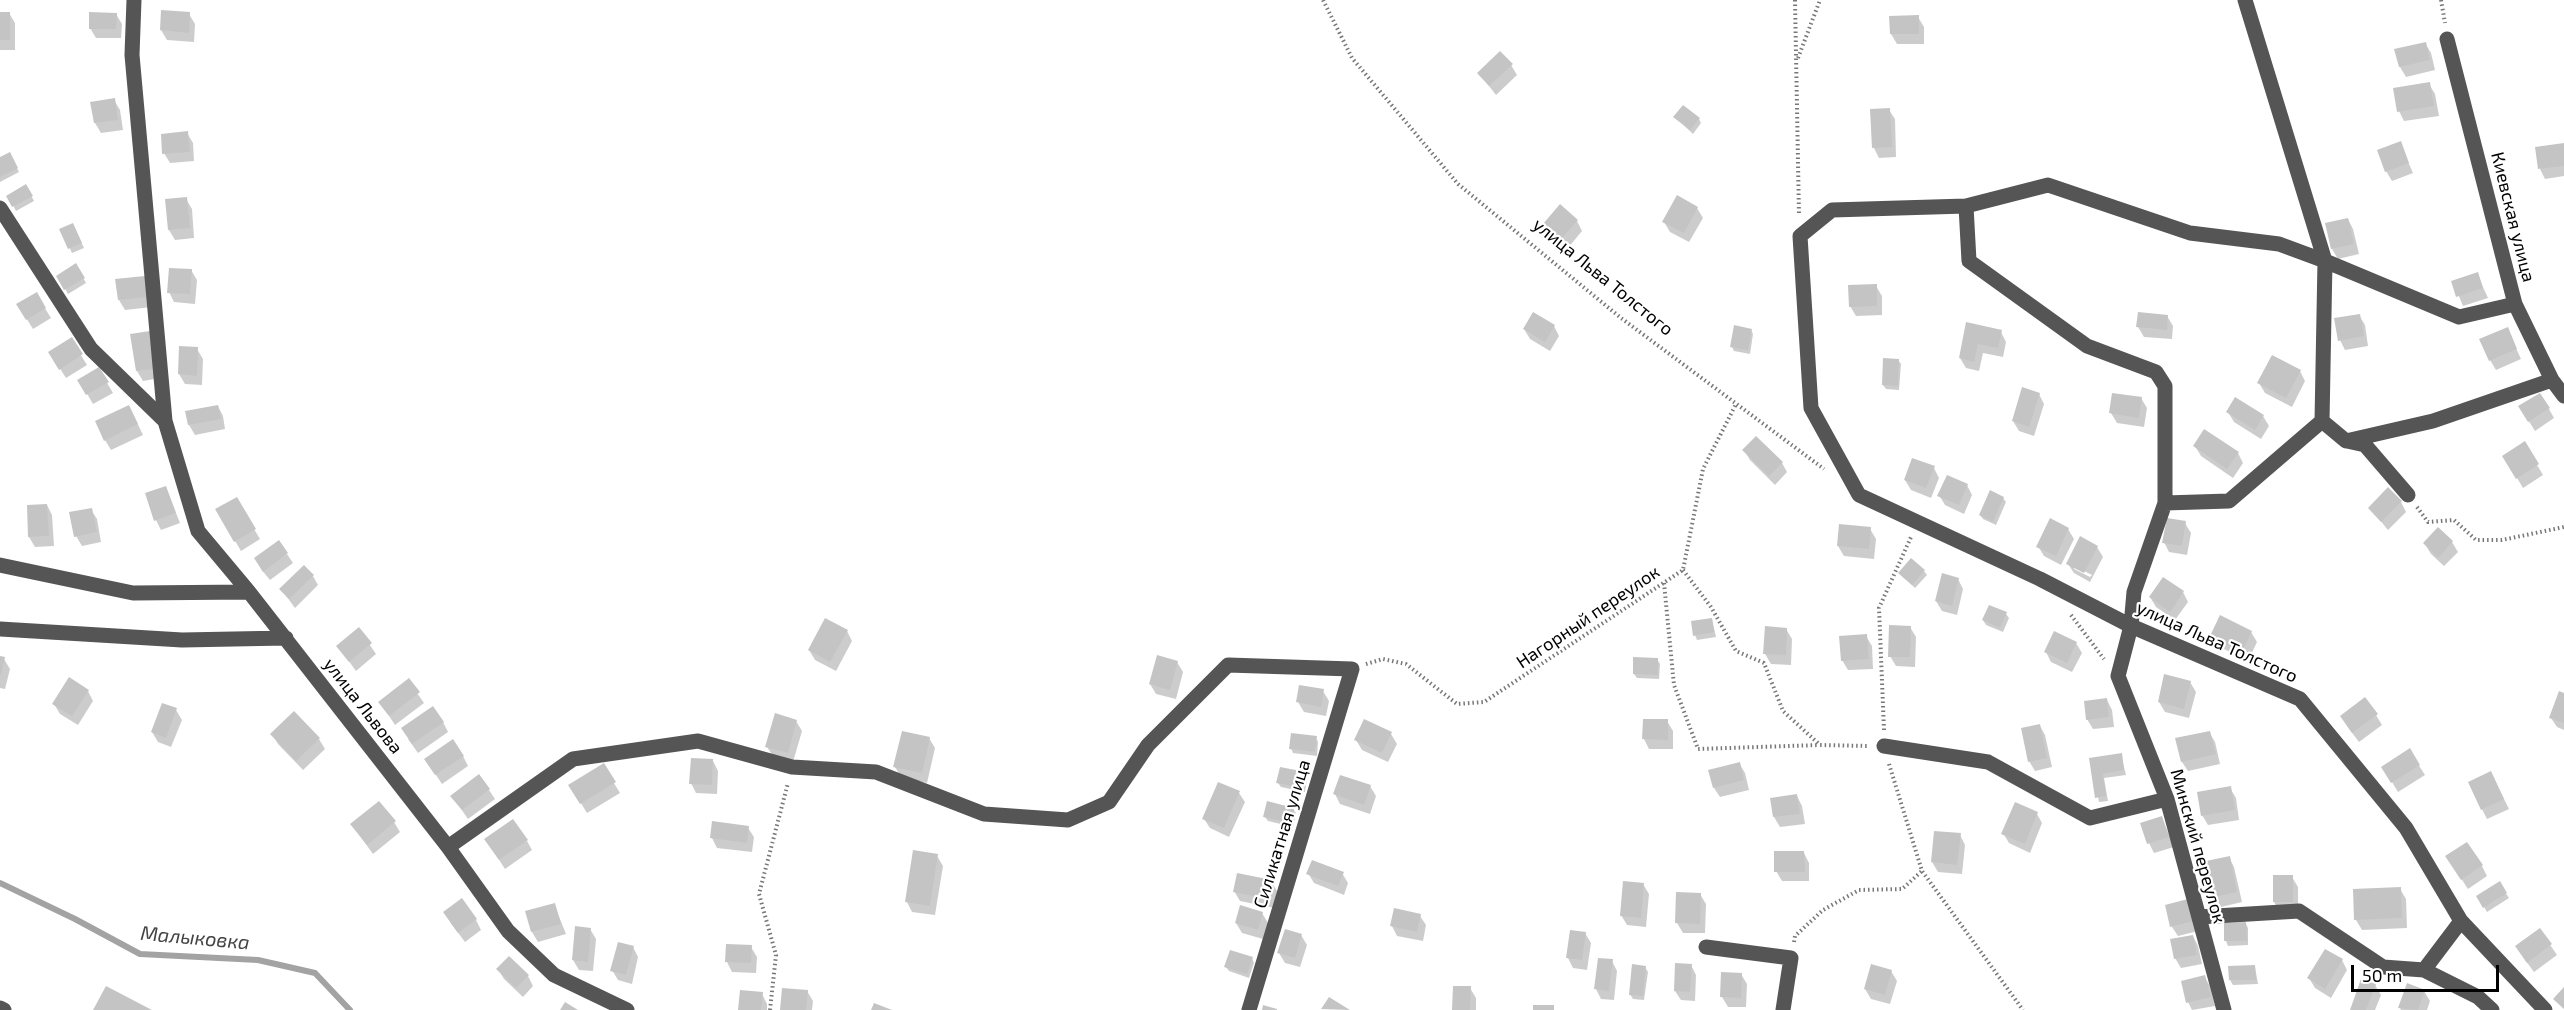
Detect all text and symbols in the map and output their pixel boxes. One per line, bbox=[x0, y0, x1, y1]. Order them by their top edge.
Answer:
street label: Киевская улица bbox=[2486, 150, 2540, 284]
street label: улица Льва Толстого bbox=[1529, 214, 1677, 340]
street label: Нагорный переулок bbox=[1512, 561, 1664, 673]
street label: улица Льва Толстого bbox=[2133, 597, 2301, 687]
street label: улица Львова bbox=[319, 654, 407, 758]
street label: Силикатная улица bbox=[1249, 757, 1315, 911]
street label: Минский переулок bbox=[2166, 766, 2230, 926]
water label: Малыковка bbox=[139, 921, 251, 955]
scale bar bbox=[2354, 953, 2502, 991]
text: 50 m bbox=[2362, 964, 2402, 986]

